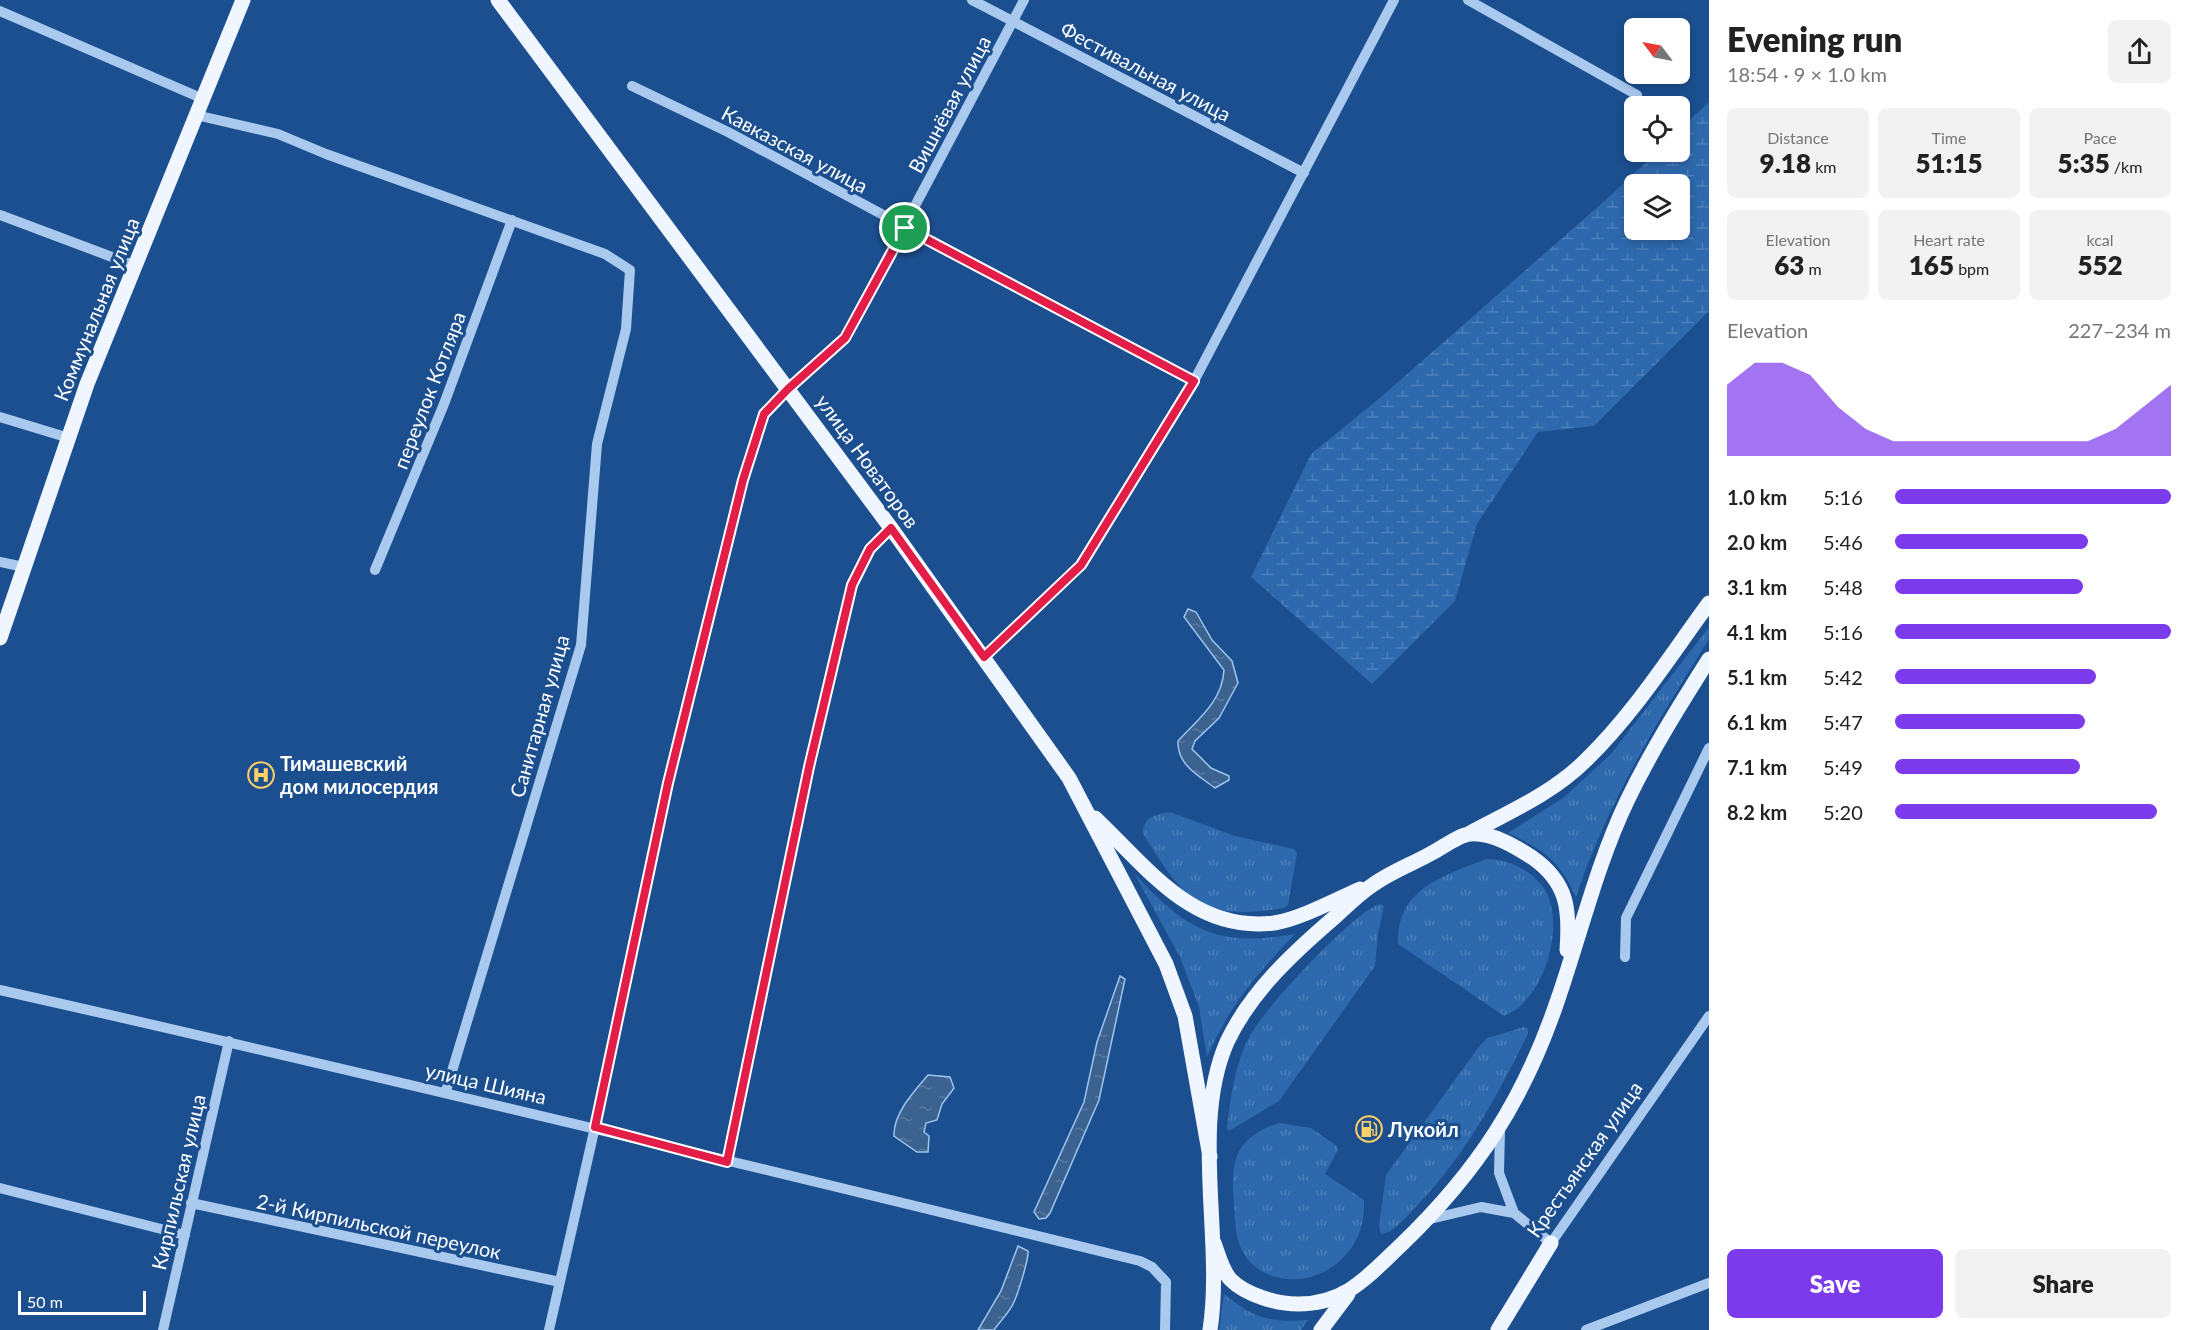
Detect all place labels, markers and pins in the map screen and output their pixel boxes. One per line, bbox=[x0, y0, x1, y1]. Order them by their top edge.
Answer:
pin bbox=[879, 202, 930, 253]
place label: Тимашевский дом милосердия bbox=[280, 751, 438, 798]
hospital icon: Тимашевский дом милосердия bbox=[246, 760, 276, 790]
fuel station icon: Лукойл bbox=[1354, 1114, 1384, 1144]
place label: Лукойл bbox=[1387, 1117, 1459, 1141]

